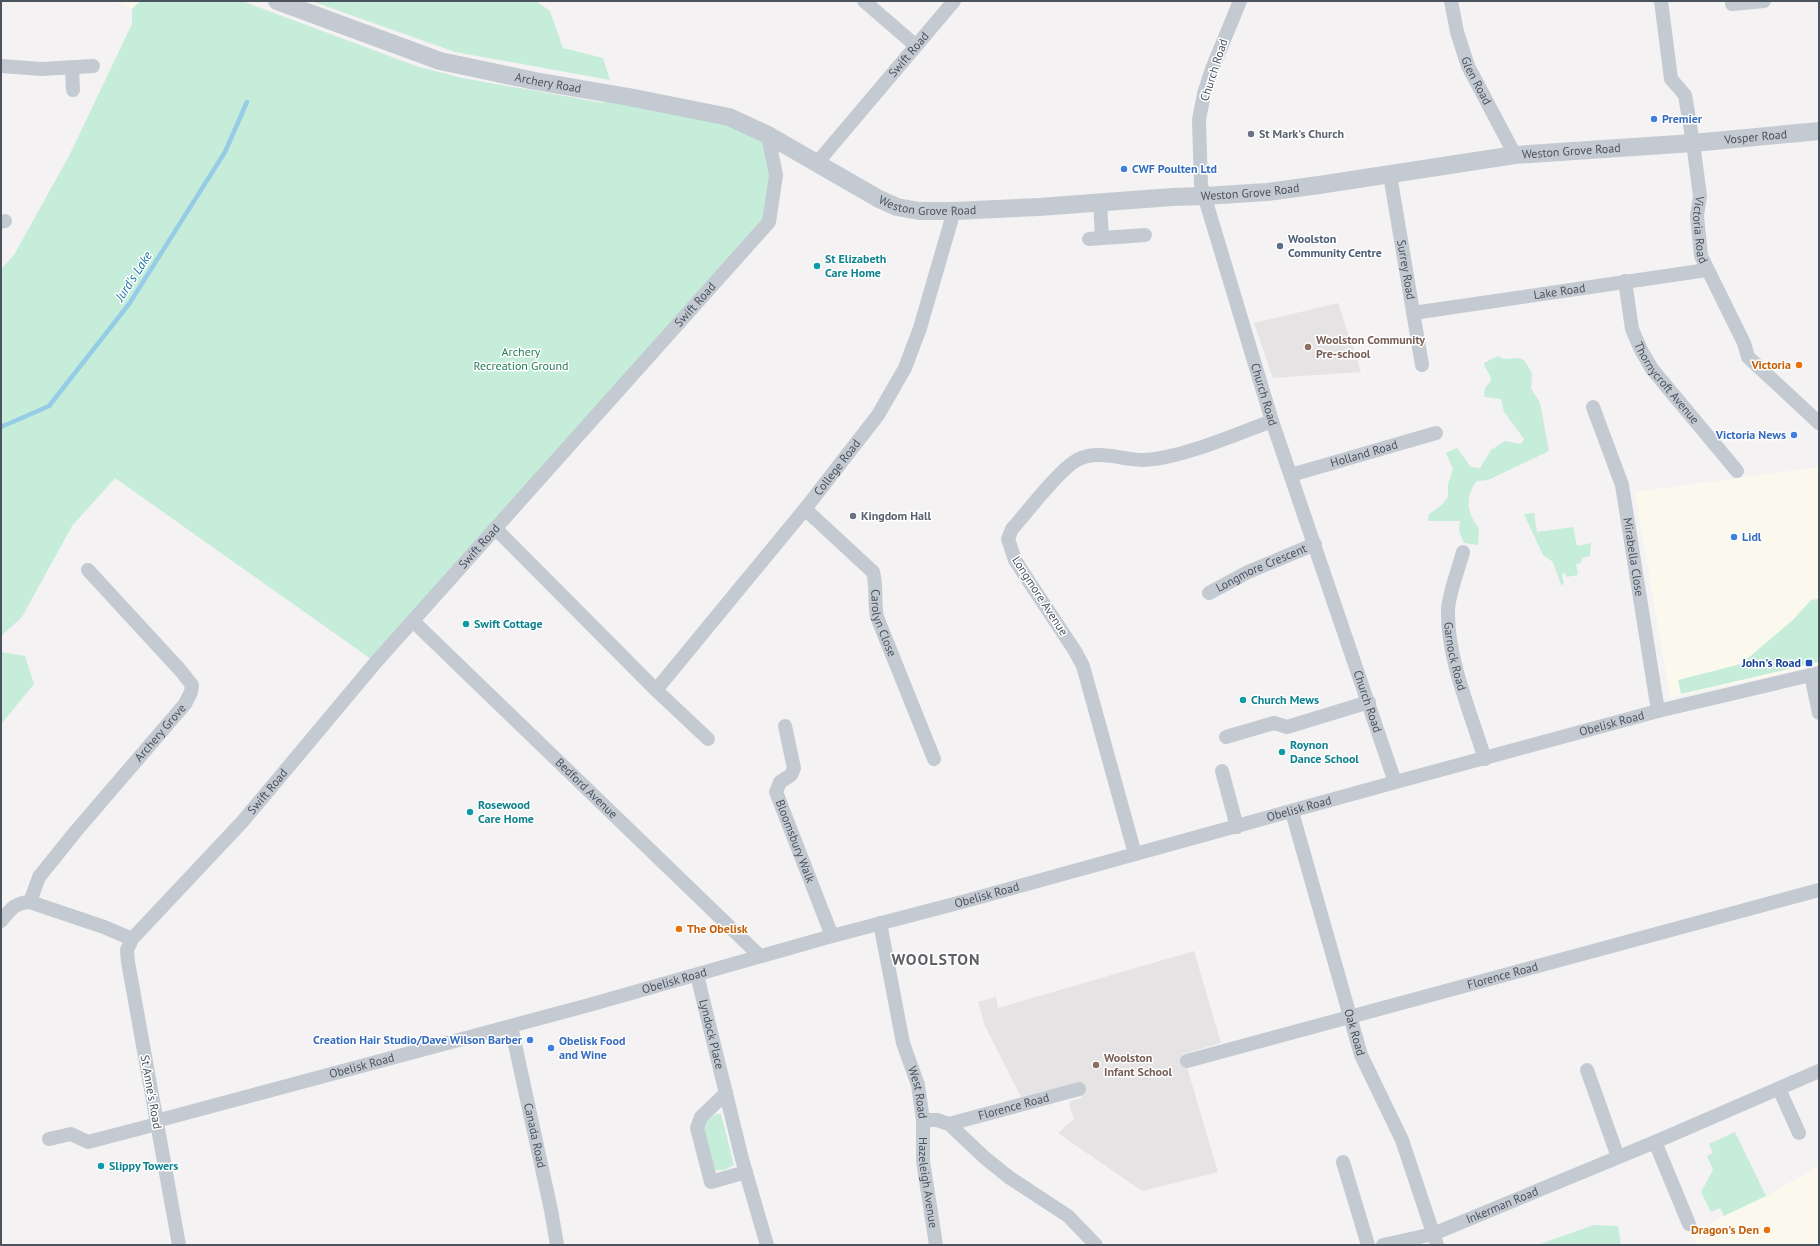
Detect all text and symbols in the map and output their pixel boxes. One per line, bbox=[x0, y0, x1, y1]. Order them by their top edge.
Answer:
street label: Swift Road bbox=[885, 28, 932, 80]
street label: Church Road bbox=[1196, 37, 1231, 103]
street label: Glen Road bbox=[1458, 55, 1495, 107]
street label: Archery Road bbox=[514, 69, 582, 96]
place label: Premier bbox=[1662, 111, 1703, 126]
marker: Premier bbox=[1649, 114, 1659, 124]
place label: St Mark's Church bbox=[1259, 126, 1344, 141]
street label: Vosper Road bbox=[1723, 126, 1788, 147]
marker: St Mark's Church bbox=[1246, 129, 1256, 139]
street label: Weston Grove Road bbox=[1521, 140, 1621, 162]
place label: CWF Poulten Ltd bbox=[1132, 161, 1217, 176]
marker: CWF Poulten Ltd bbox=[1119, 164, 1129, 174]
street label: Weston Grove Road bbox=[1200, 180, 1300, 203]
street label: Weston Grove Road bbox=[876, 192, 977, 218]
street label: Victoria Road bbox=[1690, 194, 1711, 266]
place label: Woolston Community Centre bbox=[1288, 231, 1382, 260]
street label: Surrey Road bbox=[1394, 238, 1419, 301]
marker: Woolston Community Centre bbox=[1275, 241, 1285, 251]
water label: Jurd's Lake bbox=[110, 248, 156, 305]
place label: St Elizabeth Care Home bbox=[825, 251, 886, 280]
marker: St Elizabeth Care Home bbox=[812, 261, 822, 271]
street label: Swift Road bbox=[671, 279, 719, 330]
street label: Lake Road bbox=[1532, 280, 1586, 302]
place label: Woolston Community Pre-school bbox=[1316, 332, 1425, 361]
street label: Thornycroft Avenue bbox=[1631, 339, 1703, 427]
marker: Woolston Community Pre-school bbox=[1303, 342, 1313, 352]
park label: Archery Recreation Ground bbox=[474, 344, 568, 373]
place label: Victoria bbox=[1750, 357, 1791, 372]
marker: Victoria bbox=[1794, 360, 1804, 370]
street label: Church Road bbox=[1248, 361, 1281, 428]
place label: Victoria News bbox=[1715, 427, 1786, 442]
marker: Victoria News bbox=[1789, 430, 1799, 440]
street label: College Road bbox=[810, 436, 863, 498]
street label: Holland Road bbox=[1329, 437, 1399, 470]
place label: Kingdom Hall bbox=[861, 508, 932, 523]
marker: Kingdom Hall bbox=[848, 511, 858, 521]
street label: Mirabella Close bbox=[1620, 516, 1648, 597]
street label: Swift Road bbox=[455, 521, 503, 571]
place label: Lidl bbox=[1742, 529, 1762, 544]
marker: Lidl bbox=[1729, 532, 1739, 542]
street label: Longmore Crescent bbox=[1213, 540, 1309, 595]
street label: Longmore Avenue bbox=[1009, 553, 1072, 638]
street label: Carolyn Close bbox=[868, 589, 900, 659]
place label: Swift Cottage bbox=[474, 616, 543, 631]
marker: Swift Cottage bbox=[461, 619, 471, 629]
street label: Garnock Road bbox=[1441, 621, 1470, 692]
place label: John's Road bbox=[1741, 655, 1801, 670]
marker: John's Road bbox=[1804, 658, 1814, 668]
street label: Church Road bbox=[1350, 668, 1386, 734]
place label: Church Mews bbox=[1251, 692, 1319, 707]
marker: Church Mews bbox=[1238, 695, 1248, 705]
street label: Archery Grove bbox=[131, 701, 189, 764]
street label: Obelisk Road bbox=[1577, 707, 1646, 739]
place label: Roynon Dance School bbox=[1290, 737, 1359, 766]
marker: Roynon Dance School bbox=[1277, 747, 1287, 757]
street label: Bedford Avenue bbox=[553, 755, 621, 821]
street label: Swift Road bbox=[244, 765, 291, 817]
street label: Obelisk Road bbox=[1265, 792, 1333, 824]
place label: Rosewood Care Home bbox=[478, 797, 534, 826]
street label: Bloomsbury Walk bbox=[773, 797, 819, 885]
marker: Rosewood Care Home bbox=[465, 807, 475, 817]
street label: Obelisk Road bbox=[953, 879, 1021, 911]
place label: The Obelisk bbox=[687, 921, 748, 936]
marker: The Obelisk bbox=[674, 924, 684, 934]
district label: WOOLSTON bbox=[891, 949, 981, 969]
street label: Florence Road bbox=[1465, 958, 1540, 992]
street label: Obelisk Road bbox=[640, 964, 708, 997]
street label: Lyndock Place bbox=[696, 998, 728, 1071]
street label: Oak Road bbox=[1341, 1007, 1369, 1057]
place label: Creation Hair Studio/Dave Wilson Barber bbox=[313, 1032, 523, 1047]
place label: Obelisk Food and Wine bbox=[559, 1033, 625, 1062]
marker: Creation Hair Studio/Dave Wilson Barber bbox=[525, 1035, 535, 1045]
marker: Obelisk Food and Wine bbox=[546, 1043, 556, 1053]
street label: Obelisk Road bbox=[327, 1050, 396, 1081]
place label: Woolston Infant School bbox=[1104, 1050, 1173, 1079]
street label: St Anne's Road bbox=[138, 1054, 165, 1130]
marker: Woolston Infant School bbox=[1091, 1060, 1101, 1070]
street label: West Road bbox=[905, 1064, 931, 1120]
street label: Florence Road bbox=[976, 1089, 1051, 1123]
street label: Canada Road bbox=[521, 1101, 550, 1169]
street label: Hazeleigh Avenue bbox=[916, 1137, 941, 1229]
place label: Slippy Towers bbox=[109, 1158, 178, 1173]
marker: Slippy Towers bbox=[96, 1161, 106, 1171]
street label: Inkerman Road bbox=[1464, 1183, 1540, 1227]
place label: Dragon's Den bbox=[1691, 1222, 1759, 1237]
marker: Dragon's Den bbox=[1762, 1225, 1772, 1235]

